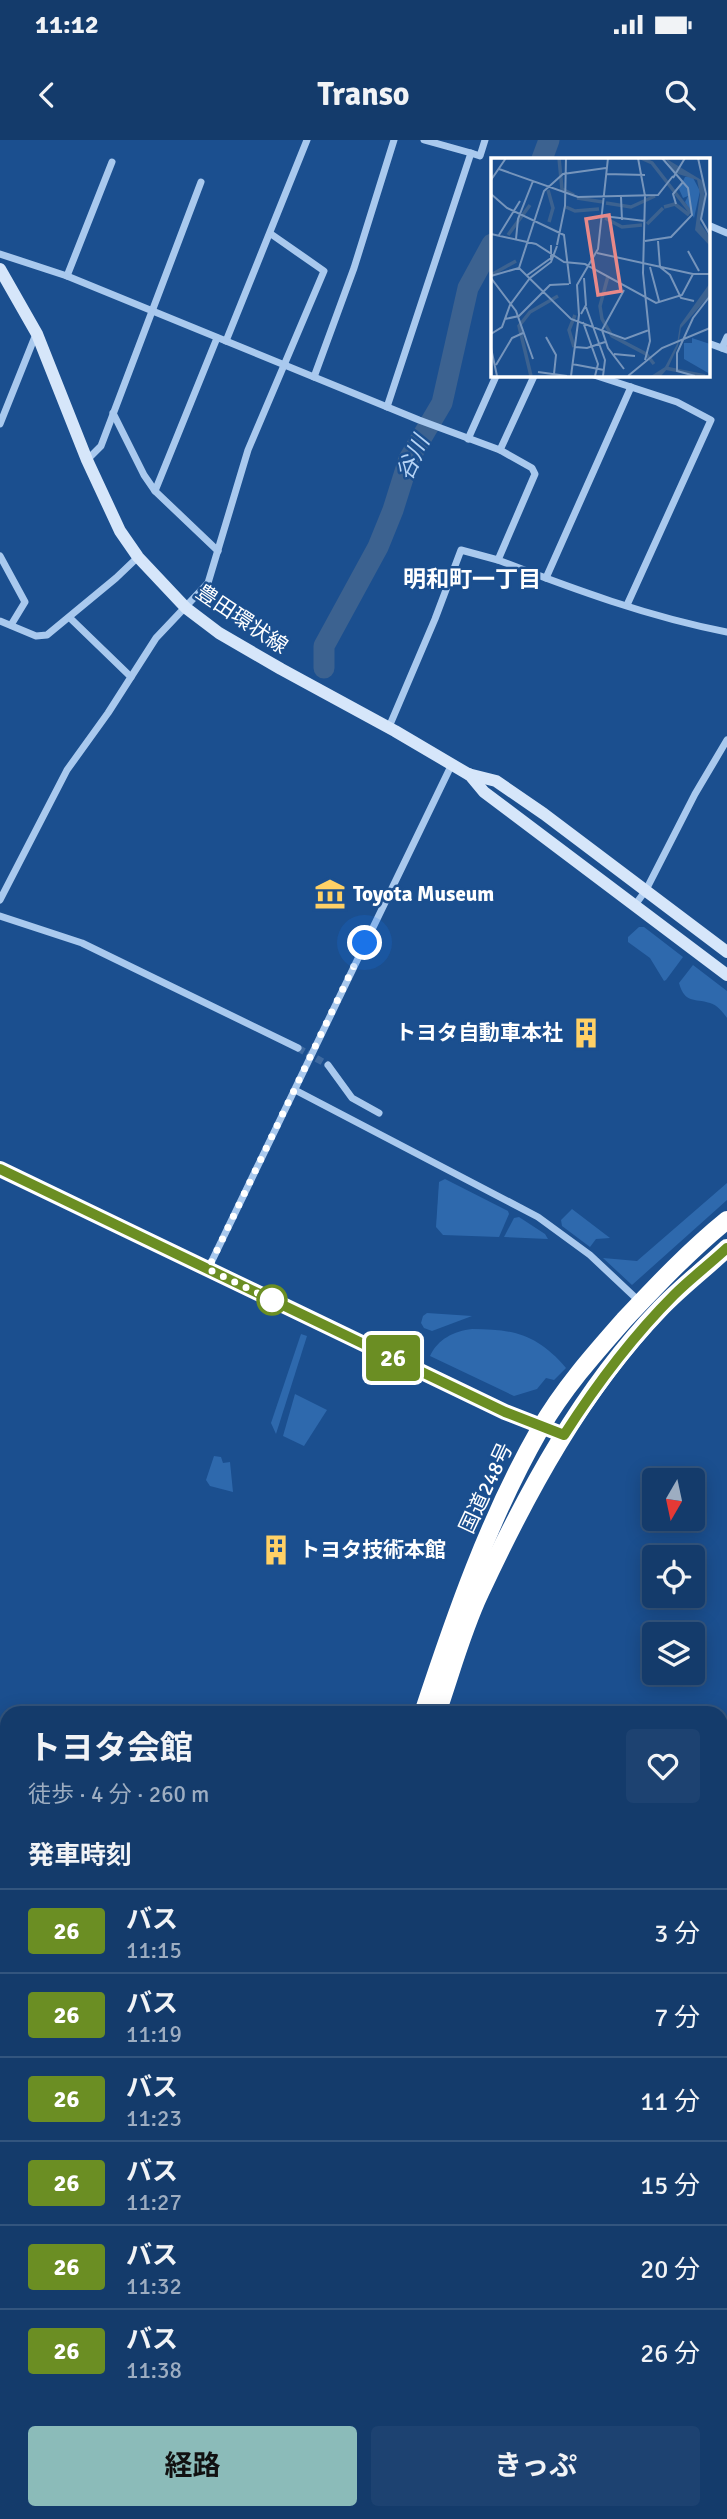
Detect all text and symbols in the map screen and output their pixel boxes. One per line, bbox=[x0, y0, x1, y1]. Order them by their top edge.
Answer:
text: 11:12 bbox=[35, 9, 99, 41]
text: Transo bbox=[317, 75, 410, 114]
icon: back bbox=[28, 76, 66, 114]
icon: search bbox=[661, 76, 699, 114]
inset map bbox=[491, 158, 710, 376]
water label: 谷川 bbox=[390, 428, 437, 485]
district label: 明和町一丁目 bbox=[403, 565, 541, 594]
street label: 豊田環状線 bbox=[191, 579, 293, 659]
museum icon: Toyota Museum bbox=[313, 877, 347, 911]
place label: Toyota Museum bbox=[353, 881, 494, 907]
your location bbox=[347, 925, 382, 960]
building icon: トヨタ自動車本社 bbox=[569, 1016, 603, 1050]
place label: トヨタ自動車本社 bbox=[395, 1020, 563, 1046]
unlabelled marker bbox=[257, 1285, 287, 1315]
line badge: 26 bbox=[362, 1335, 424, 1381]
text: 26 bbox=[380, 1343, 406, 1373]
street label: 国道248号 bbox=[454, 1439, 518, 1537]
north arrow bbox=[642, 1468, 705, 1531]
map controls bbox=[642, 1468, 705, 1685]
building icon: トヨタ技術本館 bbox=[259, 1533, 293, 1567]
place label: トヨタ技術本館 bbox=[299, 1537, 446, 1563]
button: locate bbox=[642, 1545, 705, 1608]
button: layers bbox=[642, 1622, 705, 1685]
text: トヨタ会館 bbox=[28, 1728, 193, 1769]
button: heart bbox=[626, 1729, 700, 1803]
text: 徒歩 · 4 分 · 260 m bbox=[28, 1780, 209, 1809]
text: 発車時刻 bbox=[28, 1840, 132, 1872]
text: バス bbox=[126, 1904, 178, 1936]
text: 26 bbox=[54, 1916, 79, 1946]
text: 3 分 bbox=[654, 1918, 700, 1950]
text: 11:15 bbox=[126, 1936, 182, 1965]
text: バス bbox=[126, 1988, 178, 2020]
text: 26 bbox=[54, 2000, 79, 2030]
text: 7 分 bbox=[654, 2002, 700, 2034]
text: 11:19 bbox=[126, 2020, 182, 2049]
text: バス bbox=[126, 2072, 178, 2104]
text: 26 bbox=[54, 2084, 79, 2114]
text: 11 分 bbox=[640, 2086, 700, 2118]
text: 11:23 bbox=[126, 2104, 182, 2133]
text: バス bbox=[126, 2156, 178, 2188]
text: 26 bbox=[54, 2168, 79, 2198]
text: 15 分 bbox=[640, 2170, 700, 2202]
text: 11:27 bbox=[126, 2188, 182, 2217]
text: バス bbox=[126, 2240, 178, 2272]
text: 26 bbox=[54, 2252, 79, 2282]
text: 20 分 bbox=[640, 2254, 700, 2286]
text: 11:32 bbox=[126, 2272, 182, 2301]
text: バス bbox=[126, 2324, 178, 2356]
text: 26 bbox=[54, 2336, 79, 2366]
text: 26 分 bbox=[640, 2338, 700, 2370]
text: 11:38 bbox=[126, 2356, 182, 2385]
button: 経路 bbox=[28, 2426, 357, 2506]
button: きっぷ bbox=[371, 2426, 700, 2506]

